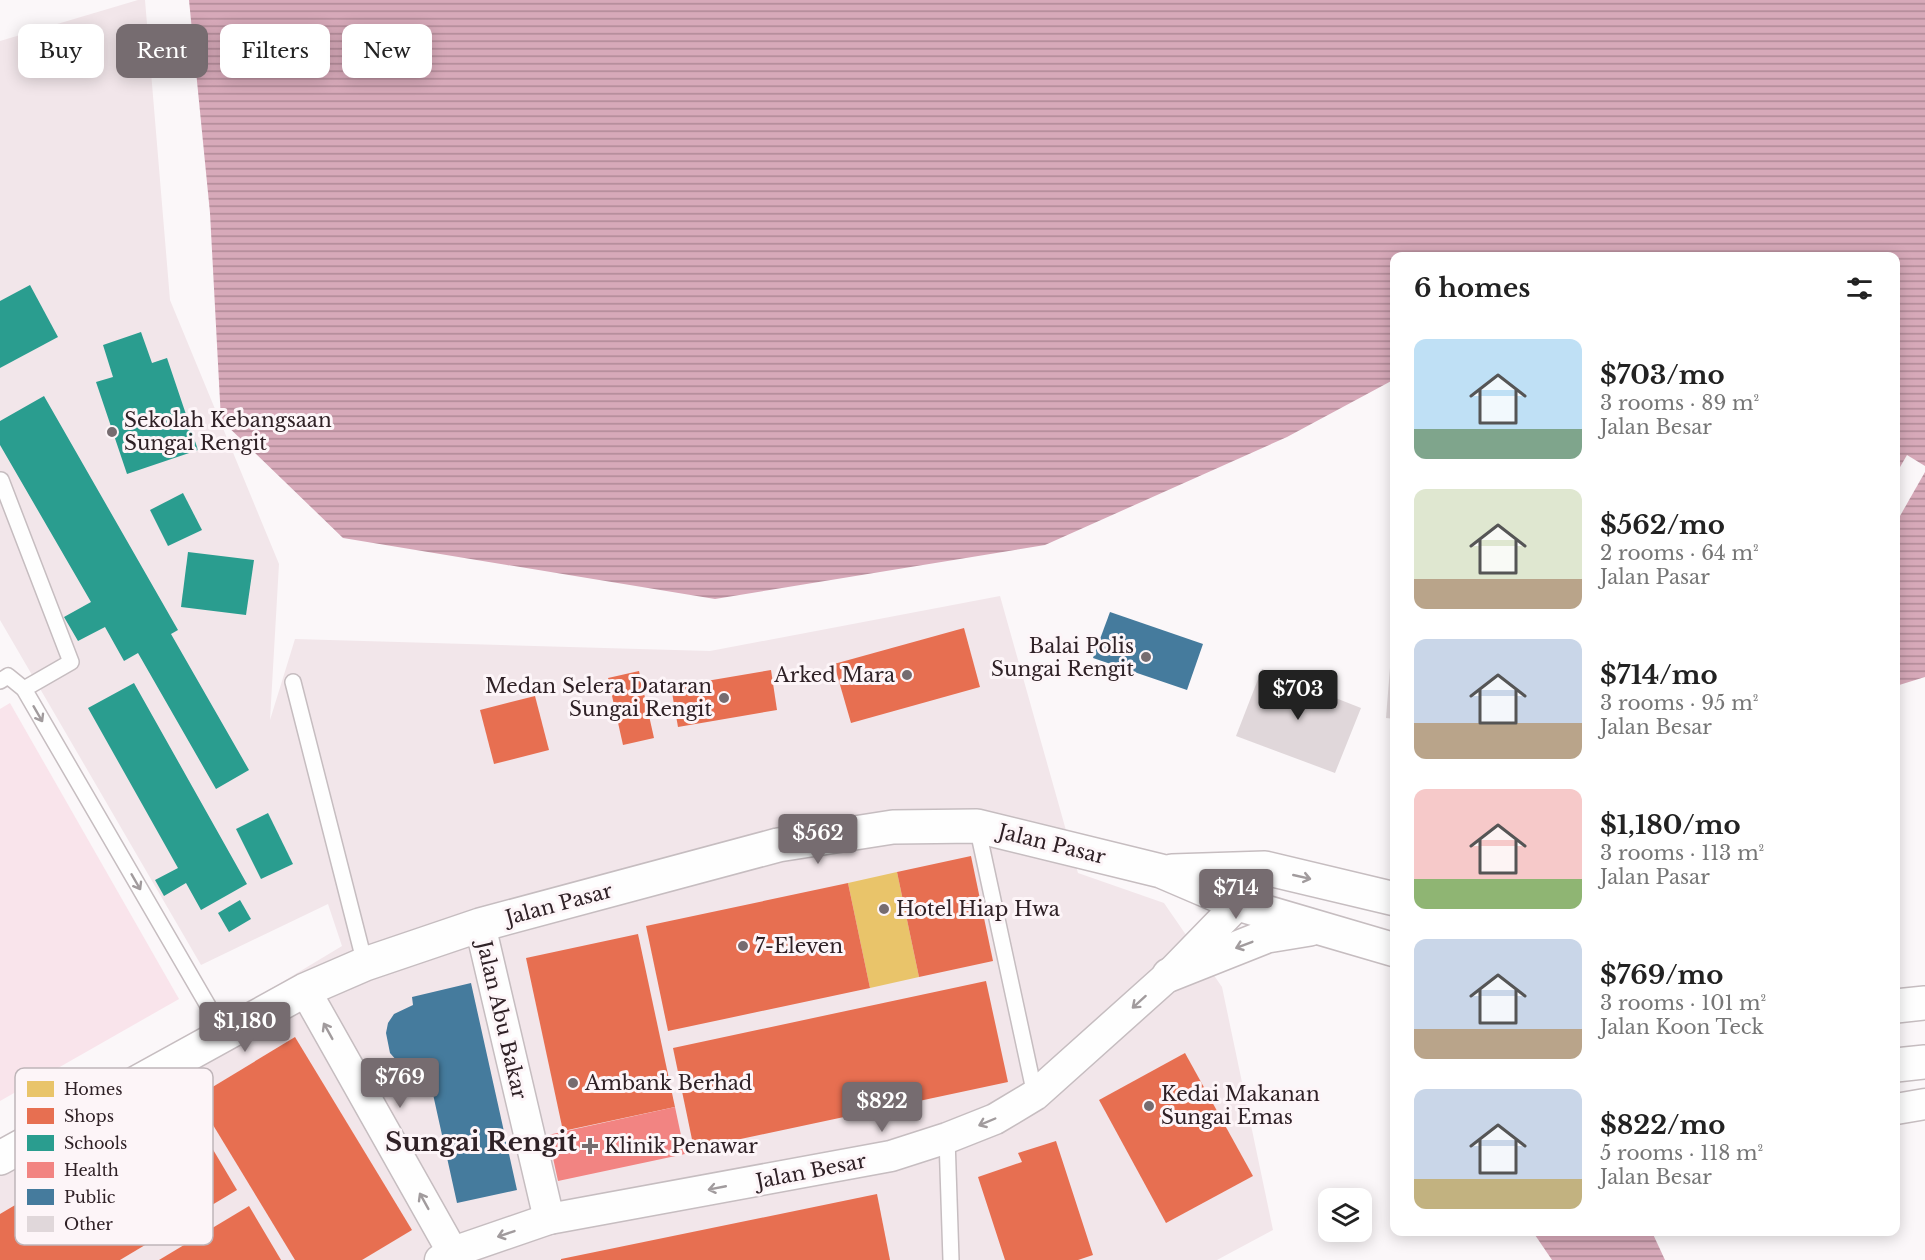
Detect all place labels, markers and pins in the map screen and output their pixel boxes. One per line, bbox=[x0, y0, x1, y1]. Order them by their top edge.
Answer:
place label: Sekolah Kebangsaan Sungai Rengit bbox=[124, 408, 332, 455]
marker: Sekolah Kebangsaan Sungai Rengit bbox=[105, 425, 119, 439]
place label: Balai Polis Sungai Rengit bbox=[991, 634, 1134, 681]
marker: Balai Polis Sungai Rengit bbox=[1139, 650, 1153, 664]
place label: Arked Mara bbox=[773, 663, 896, 687]
marker: Arked Mara bbox=[900, 668, 914, 682]
pin: $703 bbox=[1262, 670, 1334, 721]
place label: Medan Selera Dataran Sungai Rengit bbox=[485, 674, 712, 721]
marker: Medan Selera Dataran Sungai Rengit bbox=[717, 691, 731, 705]
pin: $562 bbox=[782, 814, 854, 865]
pin: $714 bbox=[1200, 869, 1272, 920]
place label: Hotel Hiap Hwa bbox=[896, 897, 1061, 921]
marker: Hotel Hiap Hwa bbox=[877, 902, 891, 916]
place label: 7-Eleven bbox=[755, 934, 843, 958]
marker: 7-Eleven bbox=[736, 939, 750, 953]
pin: $1,180 bbox=[196, 1002, 294, 1053]
pin: $769 bbox=[364, 1058, 436, 1109]
place label: Ambank Berhad bbox=[584, 1071, 752, 1095]
marker: Ambank Berhad bbox=[566, 1076, 580, 1090]
pin: $822 bbox=[846, 1082, 918, 1133]
place label: Kedai Makanan Sungai Emas bbox=[1161, 1082, 1320, 1129]
marker: Kedai Makanan Sungai Emas bbox=[1142, 1099, 1156, 1113]
place label: Klinik Penawar bbox=[604, 1134, 758, 1158]
marker: Klinik Penawar bbox=[581, 1137, 599, 1155]

